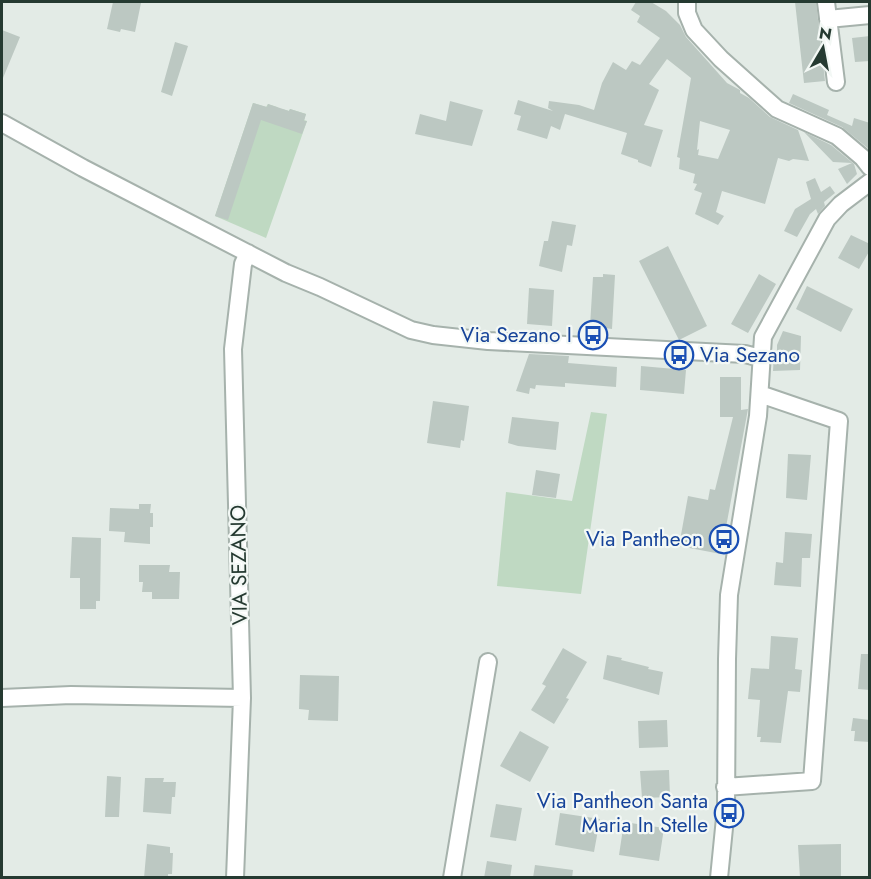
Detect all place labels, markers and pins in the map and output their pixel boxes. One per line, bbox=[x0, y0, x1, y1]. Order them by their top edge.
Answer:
bus stop icon: Via Sezano I bbox=[577, 319, 609, 351]
place label: Via Sezano I bbox=[461, 320, 572, 350]
bus stop icon: Via Sezano bbox=[663, 339, 695, 371]
place label: Via Sezano bbox=[700, 340, 800, 370]
bus stop icon: Via Pantheon bbox=[708, 523, 740, 555]
place label: Via Pantheon bbox=[586, 524, 703, 554]
place label: Via Pantheon Santa Maria In Stelle bbox=[537, 786, 708, 840]
bus stop icon: Via Pantheon Santa Maria In Stelle bbox=[713, 797, 745, 829]

